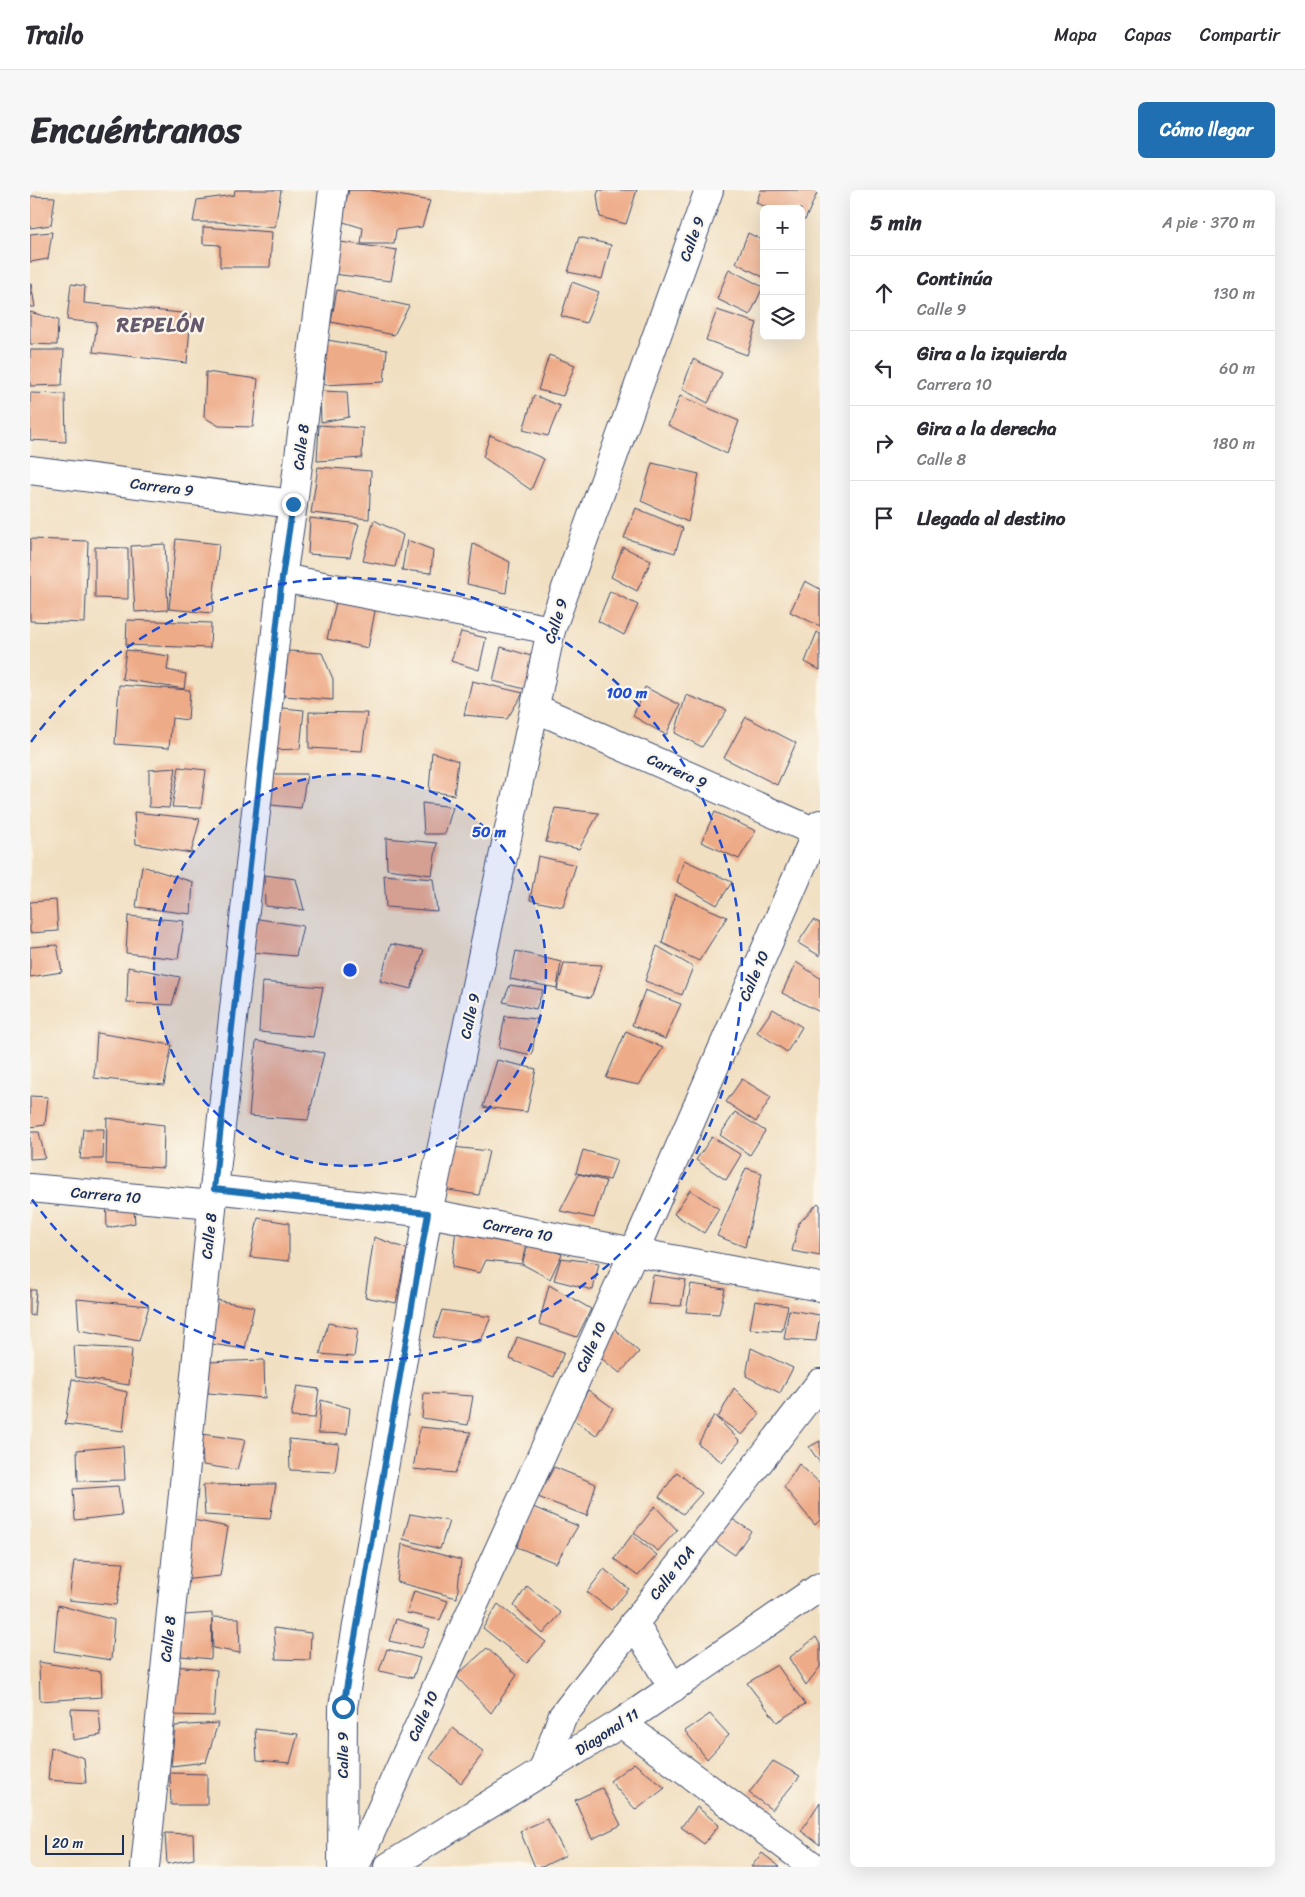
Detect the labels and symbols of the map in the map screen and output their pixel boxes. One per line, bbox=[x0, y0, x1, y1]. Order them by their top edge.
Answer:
street label: Calle 9 bbox=[672, 213, 712, 265]
district label: REPELÓN bbox=[116, 308, 205, 343]
street label: Calle 8 bbox=[285, 423, 317, 471]
street label: Carrera 9 bbox=[129, 470, 195, 504]
route end bbox=[282, 493, 305, 516]
street label: Calle 9 bbox=[537, 595, 575, 647]
text: 100 m bbox=[607, 680, 648, 706]
street label: Carrera 9 bbox=[643, 746, 711, 796]
text: 50 m bbox=[472, 819, 507, 845]
street label: Calle 10 bbox=[732, 947, 776, 1005]
centre of rings bbox=[341, 961, 359, 979]
street label: Calle 9 bbox=[452, 991, 488, 1041]
street label: Carrera 10 bbox=[70, 1179, 142, 1211]
street label: Carrera 10 bbox=[481, 1211, 555, 1249]
street label: Calle 8 bbox=[194, 1212, 224, 1260]
street label: Calle 10 bbox=[568, 1318, 614, 1376]
street label: Calle 10A bbox=[642, 1540, 702, 1606]
street label: Calle 8 bbox=[153, 1615, 183, 1663]
street label: Calle 10 bbox=[400, 1687, 446, 1745]
route start bbox=[332, 1696, 355, 1719]
street label: Diagonal 11 bbox=[570, 1701, 644, 1763]
street label: Calle 9 bbox=[330, 1732, 356, 1778]
scale bar bbox=[45, 1832, 124, 1855]

